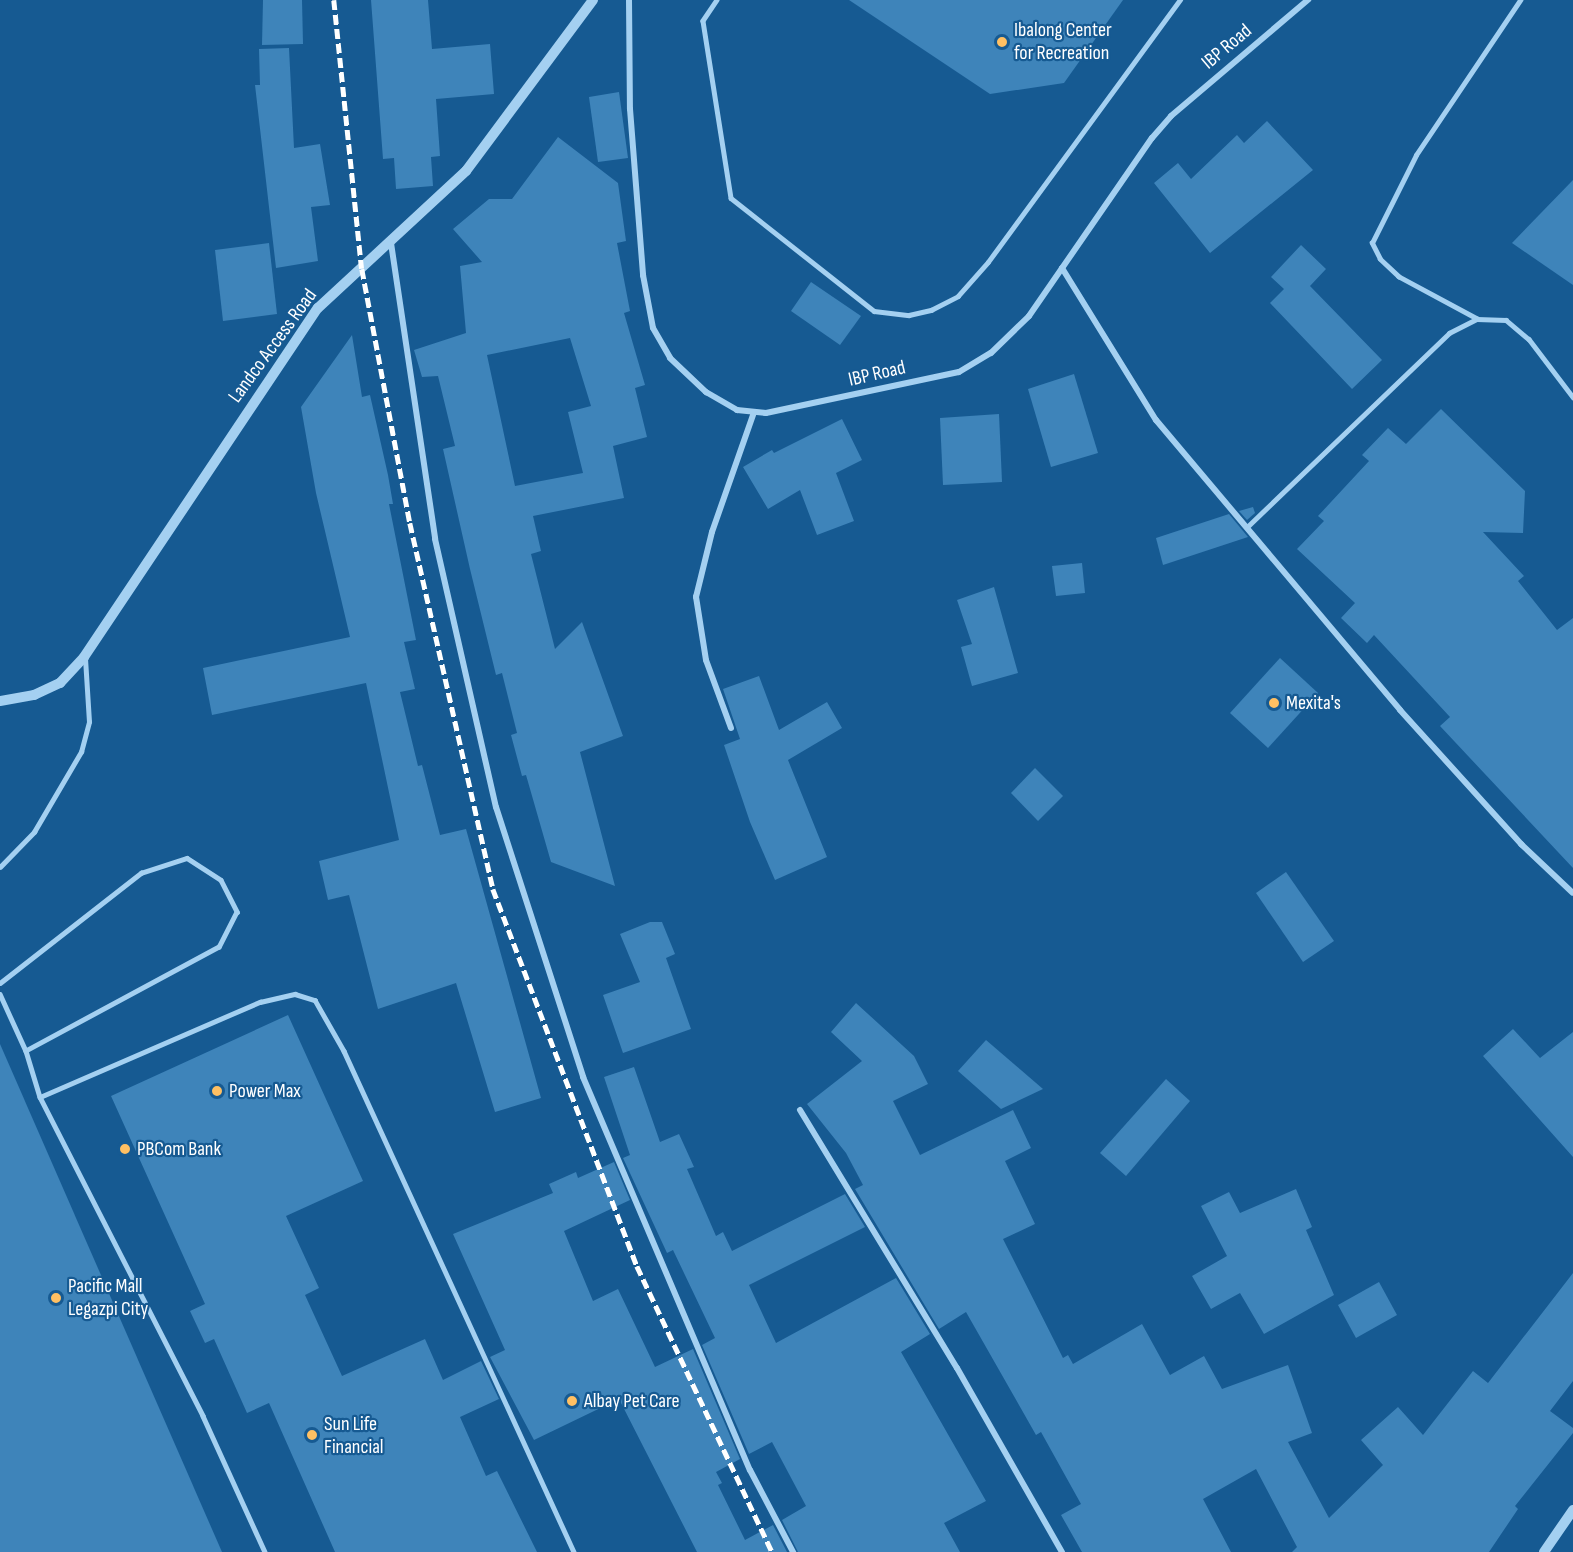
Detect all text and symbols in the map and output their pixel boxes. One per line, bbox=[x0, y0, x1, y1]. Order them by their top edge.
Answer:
place label: Ibalong Center for Recreation bbox=[1014, 19, 1112, 66]
street label: IBP Road bbox=[1197, 19, 1257, 75]
marker: Ibalong Center for Recreation bbox=[995, 35, 1009, 49]
street label: Landco Access Road bbox=[224, 284, 322, 408]
street label: IBP Road bbox=[846, 356, 908, 392]
place label: Mexita's bbox=[1286, 691, 1341, 715]
marker: Mexita's bbox=[1267, 696, 1281, 710]
place label: Power Max bbox=[229, 1079, 301, 1103]
marker: Power Max bbox=[210, 1084, 224, 1098]
place label: PBCom Bank bbox=[137, 1137, 221, 1161]
marker: PBCom Bank bbox=[118, 1142, 132, 1156]
place label: Pacific Mall Legazpi City bbox=[68, 1274, 148, 1321]
marker: Pacific Mall Legazpi City bbox=[49, 1291, 63, 1305]
place label: Albay Pet Care bbox=[584, 1389, 679, 1413]
marker: Albay Pet Care bbox=[565, 1394, 579, 1408]
place label: Sun Life Financial bbox=[324, 1412, 384, 1459]
marker: Sun Life Financial bbox=[305, 1428, 319, 1442]

